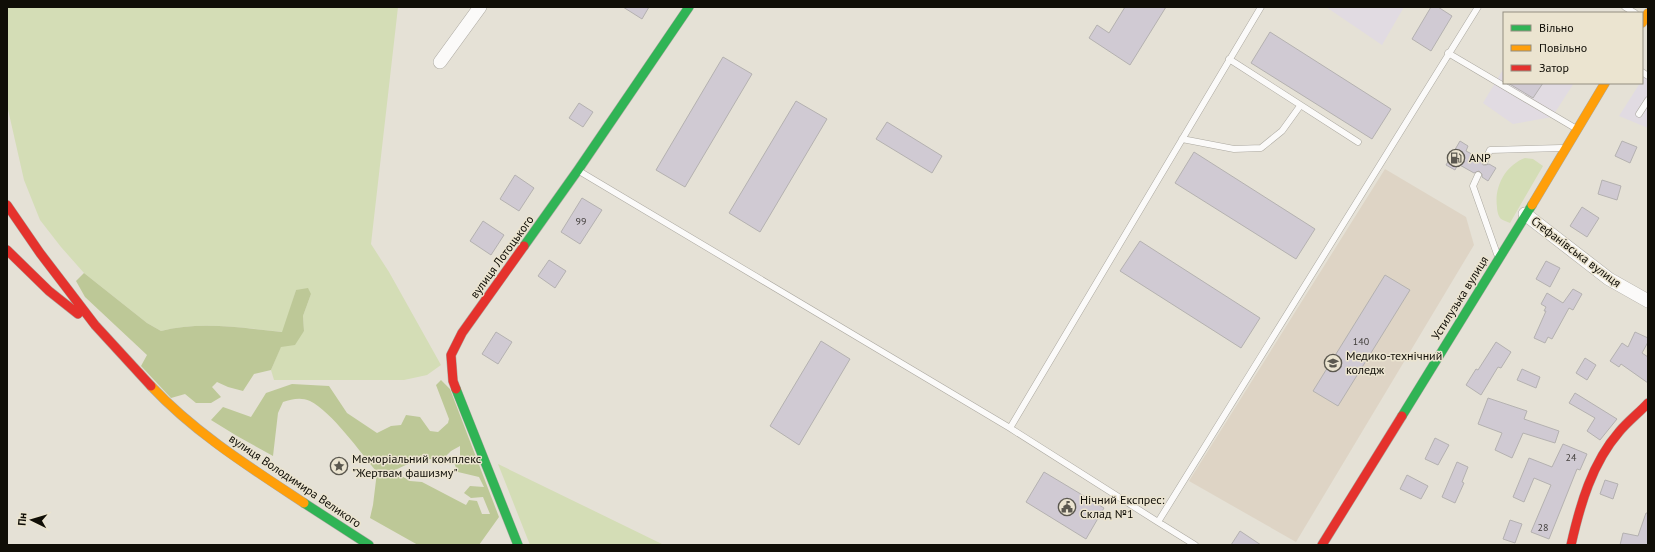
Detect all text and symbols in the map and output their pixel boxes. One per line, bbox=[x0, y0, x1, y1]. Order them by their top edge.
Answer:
legend bbox=[1503, 12, 1643, 84]
text: Вільно bbox=[1539, 20, 1574, 35]
text: Повільно bbox=[1539, 40, 1587, 55]
text: Затор bbox=[1539, 60, 1569, 75]
fuel station icon: ANP bbox=[1446, 148, 1466, 168]
place label: ANP bbox=[1469, 150, 1491, 165]
street label: вулиця Лотоцького bbox=[466, 212, 537, 301]
street label: Стефанівська вулиця bbox=[1528, 213, 1624, 290]
house number: 99 bbox=[576, 215, 586, 228]
street label: Устилузька вулиця bbox=[1428, 253, 1491, 342]
house number: 140 bbox=[1353, 335, 1370, 348]
place label: Медико-технічний коледж bbox=[1346, 348, 1442, 377]
school or university icon: Медико-технічний коледж bbox=[1323, 353, 1343, 373]
street label: вулиця Володимира Великого bbox=[226, 431, 364, 531]
place label: Меморіальний комплекс "Жертвам фашизму" bbox=[352, 451, 482, 480]
house number: 24 bbox=[1566, 451, 1577, 464]
place icon: Меморіальний комплекс "Жертвам фашизму" bbox=[329, 456, 349, 476]
place label: Нічний Експрес: Склад №1 bbox=[1080, 492, 1165, 521]
public building icon: Нічний Експрес: Склад №1 bbox=[1057, 497, 1077, 517]
north arrow bbox=[12, 500, 52, 540]
text: Пн bbox=[15, 512, 30, 526]
house number: 28 bbox=[1538, 521, 1548, 534]

